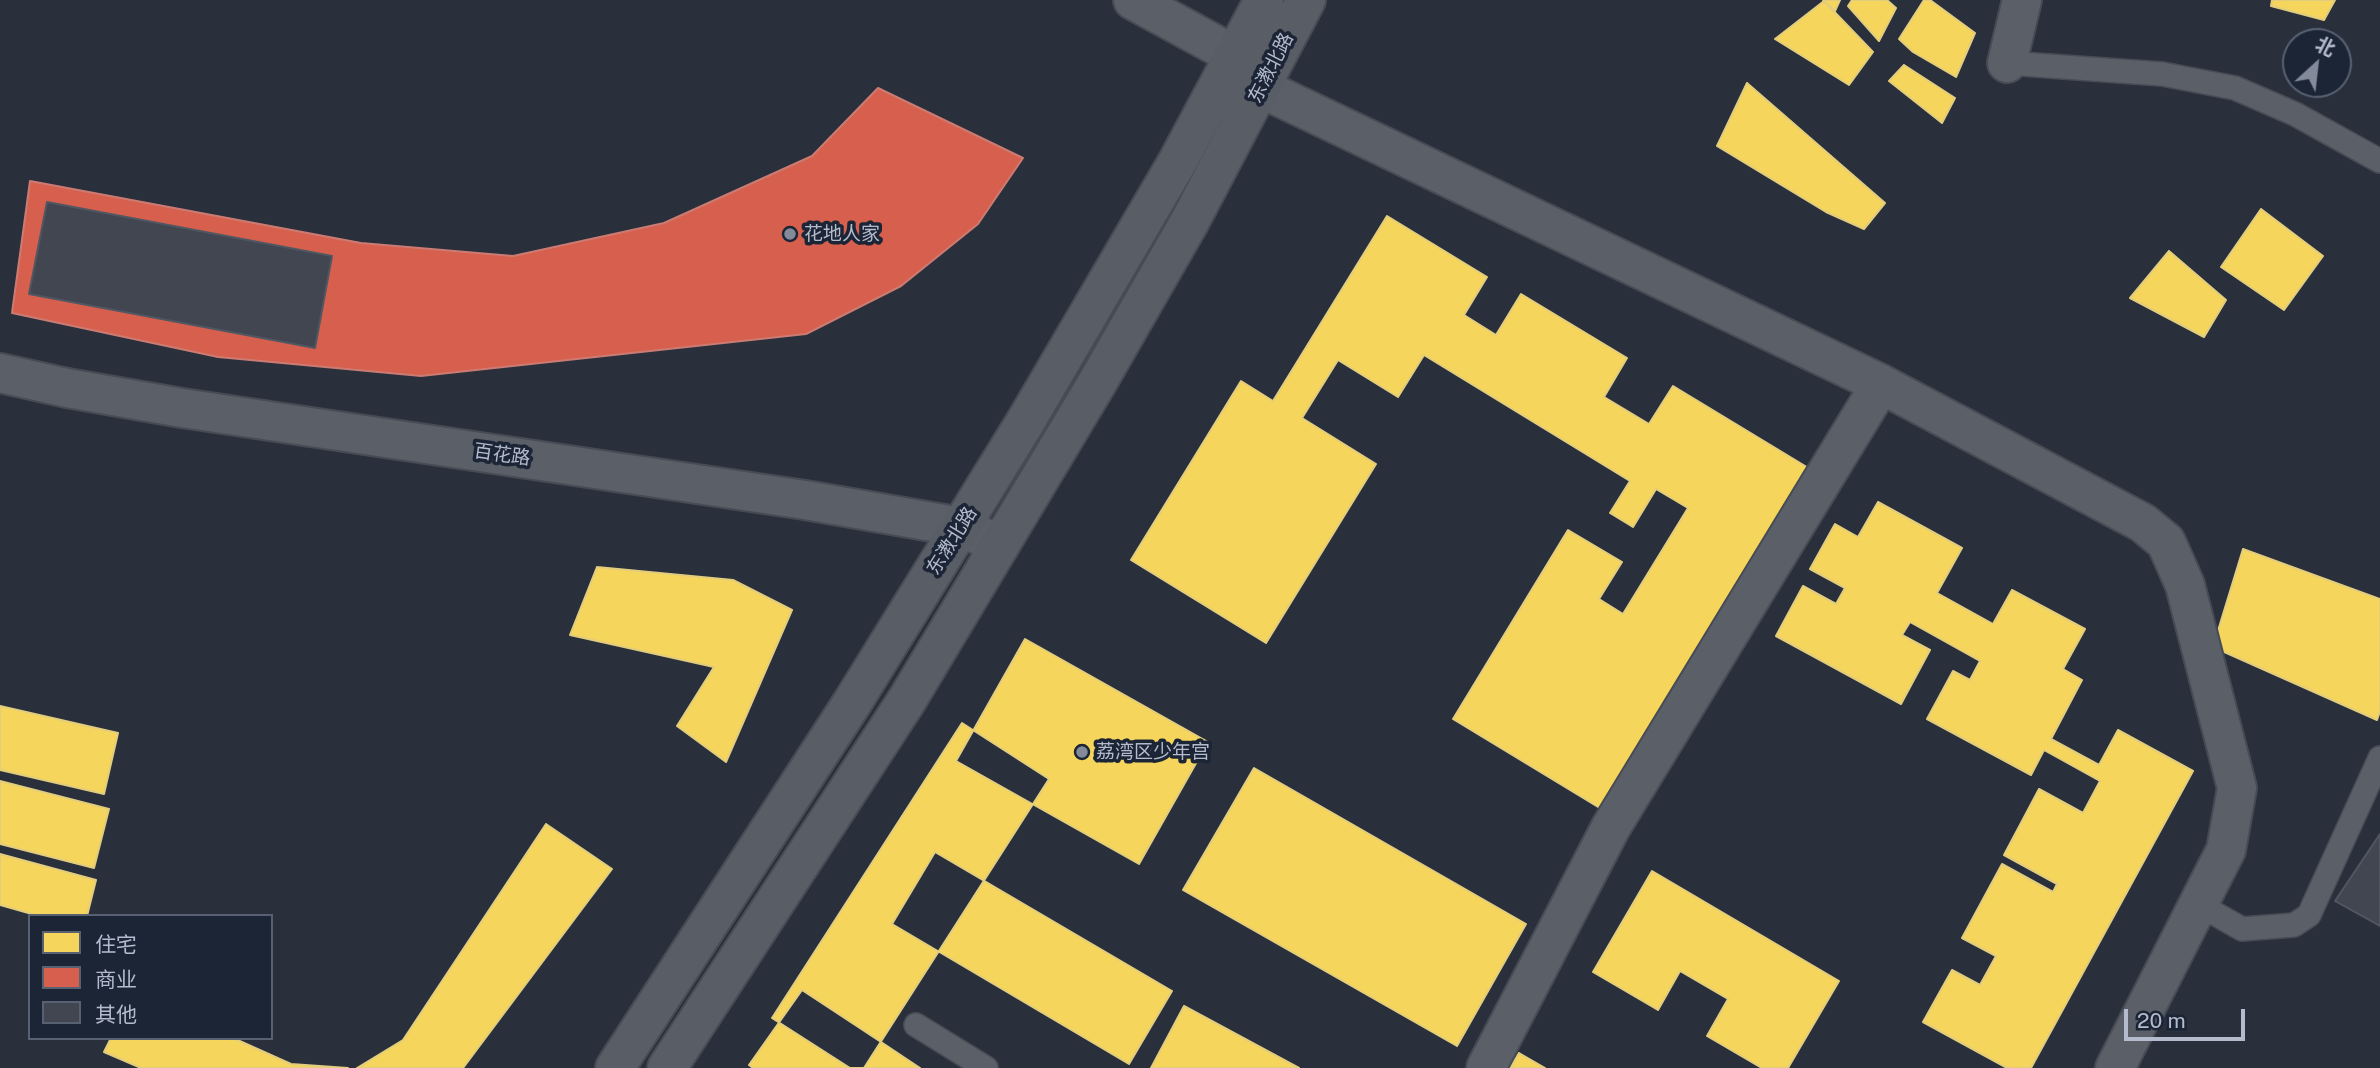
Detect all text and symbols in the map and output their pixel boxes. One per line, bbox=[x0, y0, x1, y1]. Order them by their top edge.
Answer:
north arrow bbox=[2282, 28, 2352, 98]
street label: 东漖北路 bbox=[1244, 29, 1298, 107]
text: 北 bbox=[2312, 32, 2339, 60]
place label: 花地人家 bbox=[804, 223, 880, 245]
marker: 花地人家 bbox=[782, 226, 798, 242]
street label: 百花路 bbox=[472, 440, 532, 470]
street label: 东漖北路 bbox=[922, 503, 982, 579]
place label: 荔湾区少年宫 bbox=[1096, 741, 1210, 763]
marker: 荔湾区少年宫 bbox=[1074, 744, 1090, 760]
legend bbox=[28, 914, 273, 1040]
text: 住宅 bbox=[95, 932, 137, 957]
text: 商业 bbox=[95, 967, 137, 992]
scale bar bbox=[2128, 995, 2249, 1038]
text: 其他 bbox=[95, 1002, 137, 1027]
text: 20 m bbox=[2137, 1008, 2186, 1033]

